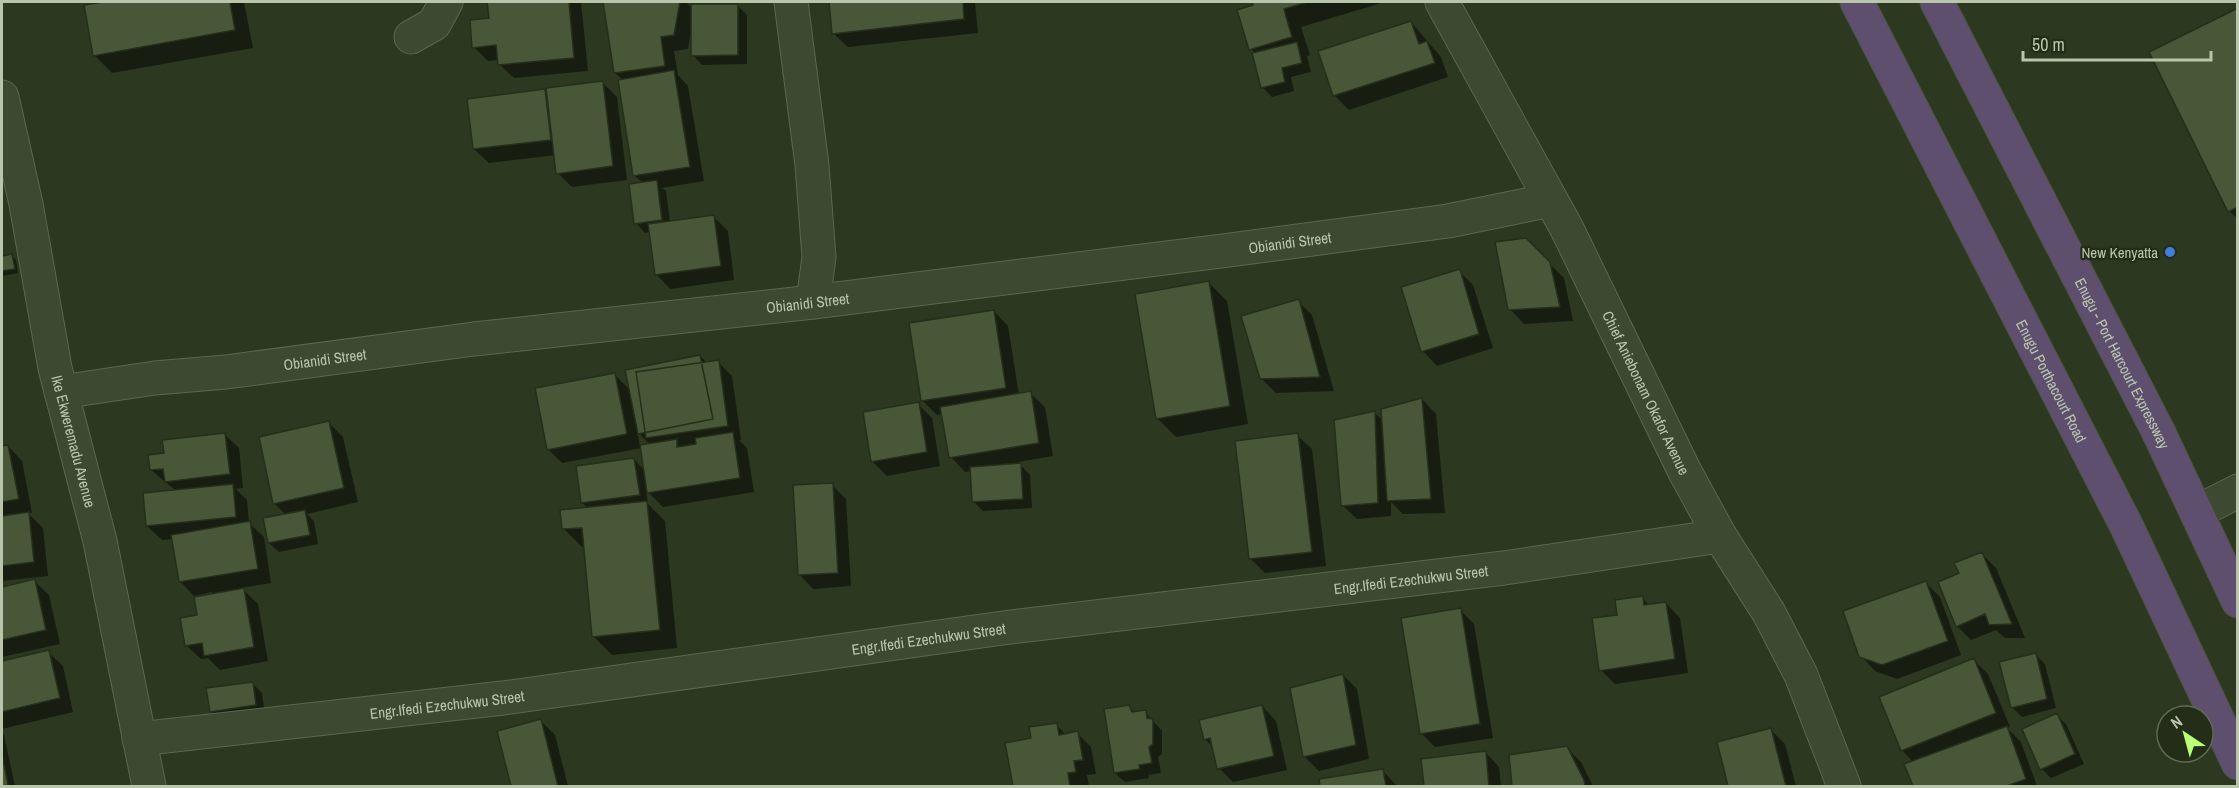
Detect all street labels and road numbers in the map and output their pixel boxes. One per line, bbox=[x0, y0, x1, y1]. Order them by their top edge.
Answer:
street label: Obianidi Street bbox=[1247, 226, 1333, 258]
street label: Enugu - Port Harcourt Expressway bbox=[2070, 274, 2176, 453]
street label: Obianidi Street bbox=[765, 287, 851, 318]
street label: Chief Aniebonam Okafor Avenue bbox=[1598, 307, 1695, 479]
street label: Enugu Porthacourt Road bbox=[2012, 316, 2092, 446]
street label: Obianidi Street bbox=[282, 343, 368, 375]
street label: Ike Ekweremadu Avenue bbox=[47, 373, 101, 510]
street label: Engr.Ifedi Ezechukwu Street bbox=[1333, 559, 1490, 599]
street label: Engr.Ifedi Ezechukwu Street bbox=[850, 617, 1007, 660]
street label: Engr.Ifedi Ezechukwu Street bbox=[369, 685, 526, 723]

